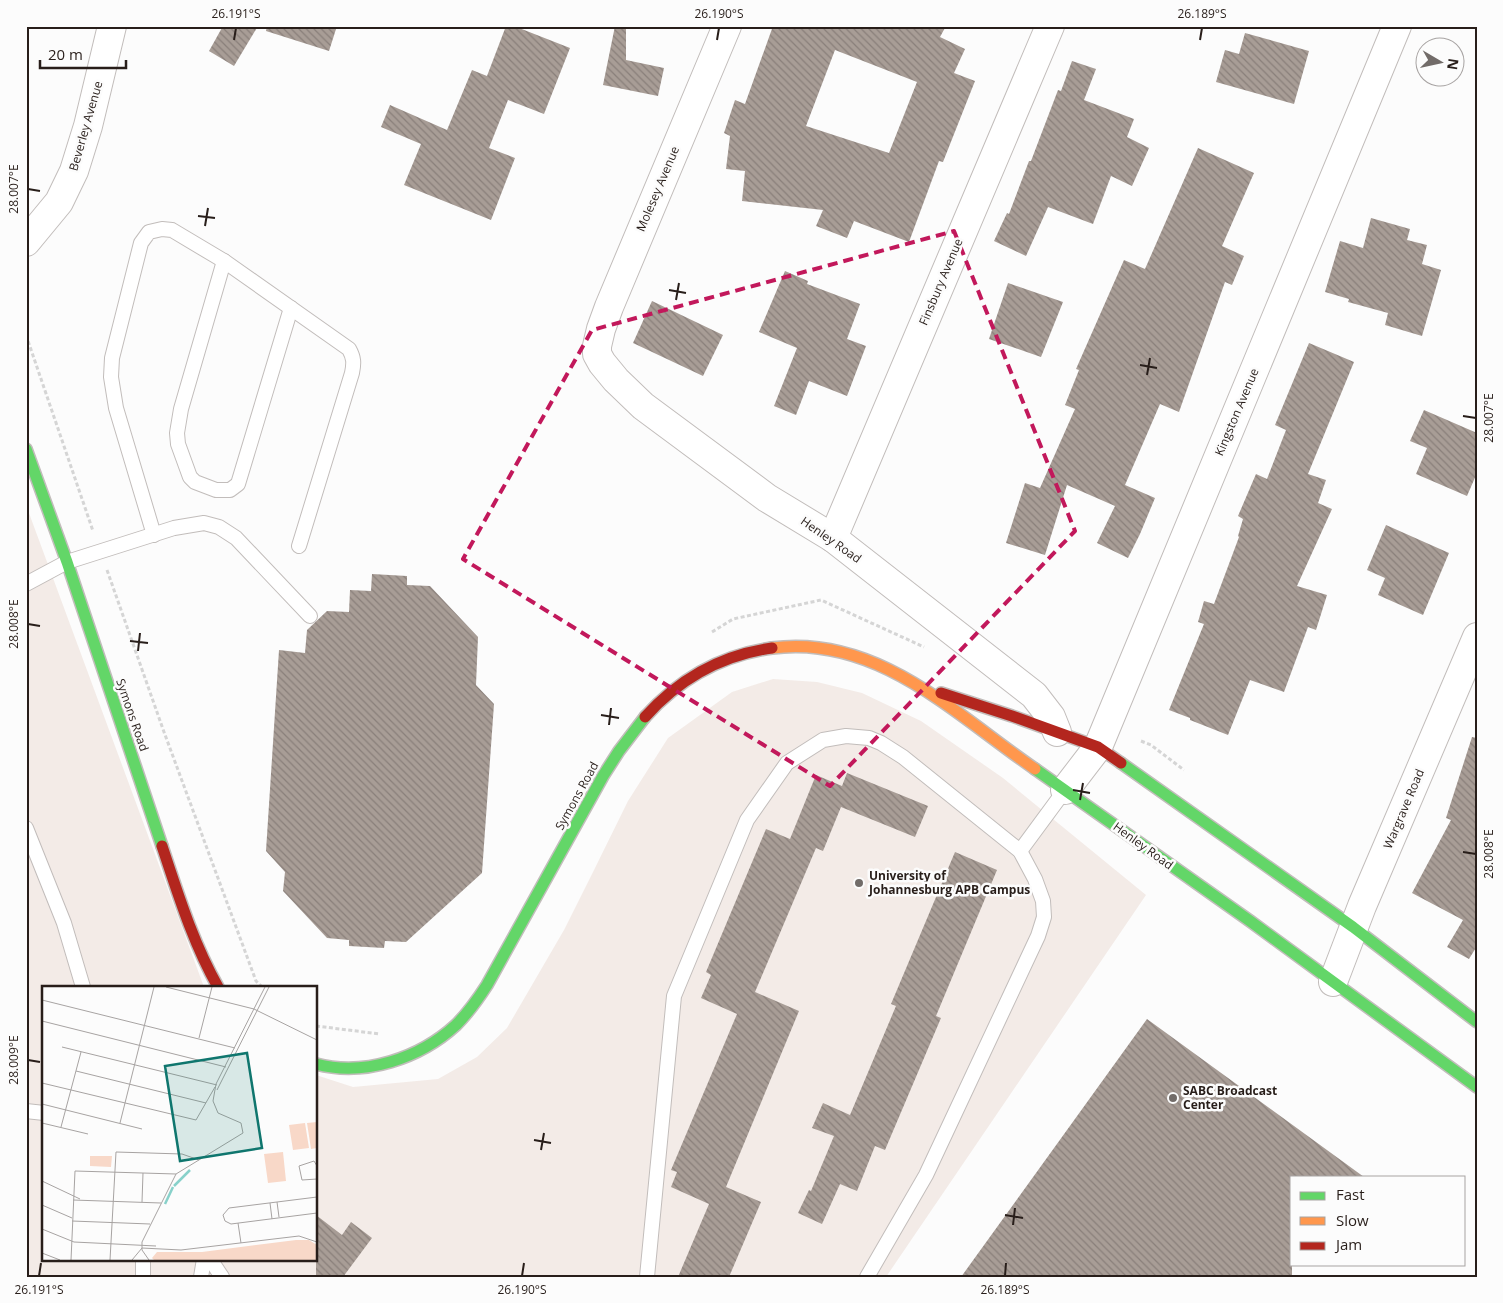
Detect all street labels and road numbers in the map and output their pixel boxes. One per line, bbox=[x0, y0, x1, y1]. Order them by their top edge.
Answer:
street label: Beverley Avenue bbox=[65, 79, 107, 173]
street label: Molesey Avenue bbox=[632, 143, 683, 234]
street label: Finsbury Avenue bbox=[915, 236, 967, 328]
street label: Kingston Avenue bbox=[1210, 365, 1263, 458]
street label: Henley Road bbox=[798, 512, 865, 567]
street label: Symons Road bbox=[112, 676, 153, 753]
street label: Symons Road bbox=[551, 759, 602, 833]
street label: Wargrave Road bbox=[1379, 766, 1428, 851]
street label: Henley Road bbox=[1110, 818, 1177, 873]

